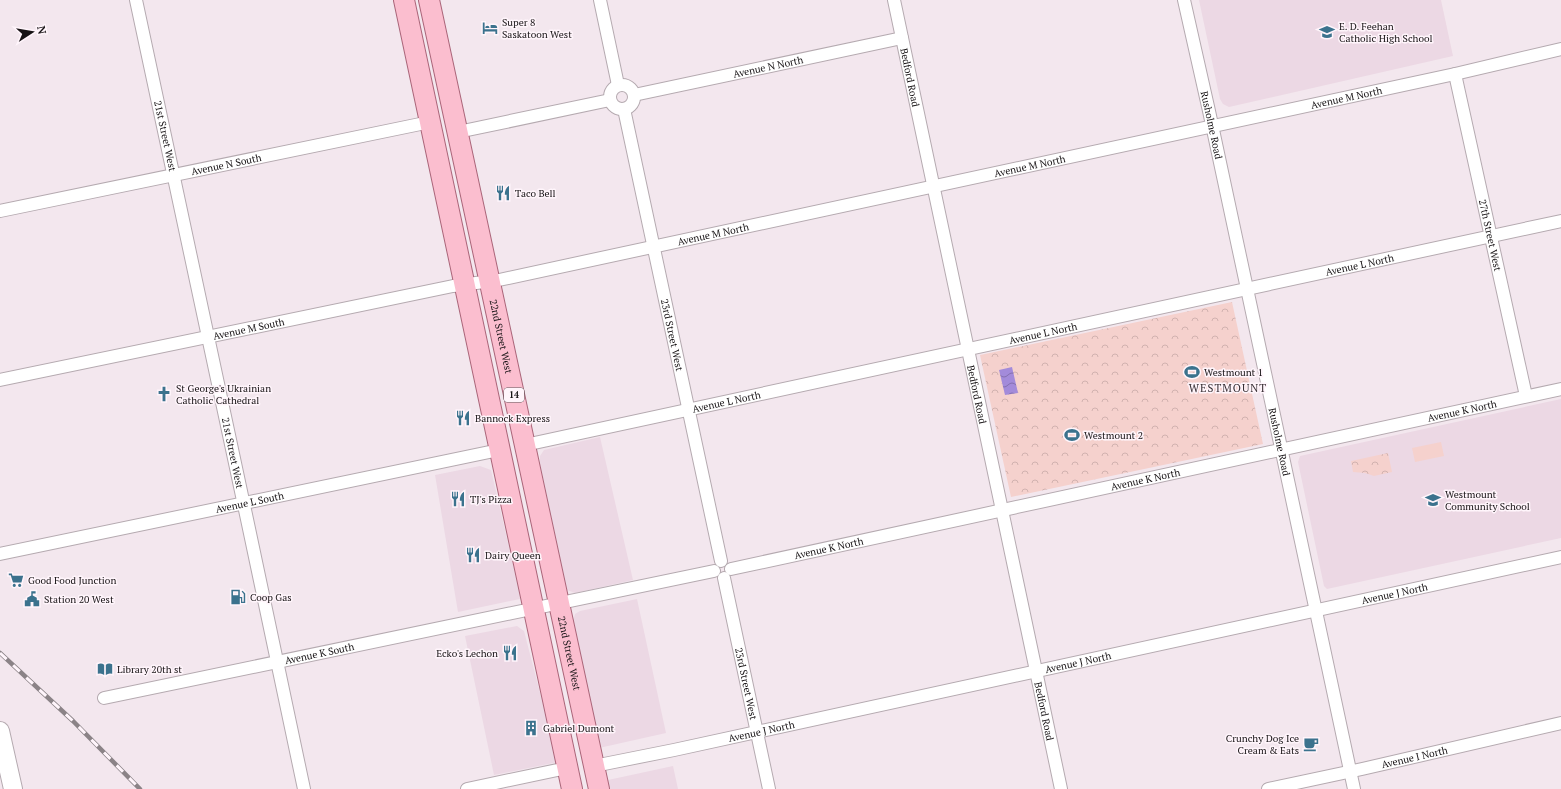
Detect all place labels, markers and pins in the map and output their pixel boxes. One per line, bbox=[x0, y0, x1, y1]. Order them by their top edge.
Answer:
place label: Super 8 Saskatoon West bbox=[502, 16, 572, 41]
hotel icon: Super 8 Saskatoon West bbox=[481, 19, 499, 37]
place label: E. D. Feehan Catholic High School bbox=[1339, 20, 1433, 45]
school or university icon: E. D. Feehan Catholic High School bbox=[1318, 23, 1336, 41]
restaurant icon: Taco Bell bbox=[494, 184, 512, 202]
place label: Taco Bell bbox=[515, 187, 556, 200]
sports icon: Westmount 1 bbox=[1183, 363, 1201, 381]
place label: Westmount 1 bbox=[1204, 366, 1263, 379]
place label: St George's Ukrainian Catholic Cathedral bbox=[176, 382, 271, 407]
church icon: St George's Ukrainian Catholic Cathedral bbox=[155, 385, 173, 403]
restaurant icon: Bannock Express bbox=[454, 409, 472, 427]
place label: Bannock Express bbox=[475, 412, 550, 425]
sports icon: Westmount 2 bbox=[1063, 426, 1081, 444]
place label: Westmount 2 bbox=[1084, 429, 1143, 442]
place label: Westmount Community School bbox=[1445, 488, 1530, 513]
restaurant icon: TJ's Pizza bbox=[449, 490, 467, 508]
school or university icon: Westmount Community School bbox=[1424, 491, 1442, 509]
place label: TJ's Pizza bbox=[470, 493, 512, 506]
restaurant icon: Dairy Queen bbox=[464, 546, 482, 564]
place label: Dairy Queen bbox=[485, 549, 541, 562]
supermarket icon: Good Food Junction bbox=[7, 571, 25, 589]
place label: Good Food Junction bbox=[28, 574, 116, 587]
fuel station icon: Coop Gas bbox=[229, 588, 247, 606]
public building icon: Station 20 West bbox=[23, 590, 41, 608]
place label: Coop Gas bbox=[250, 591, 292, 604]
place label: Station 20 West bbox=[44, 593, 114, 606]
restaurant icon: Ecko's Lechon bbox=[501, 644, 519, 662]
place label: Ecko's Lechon bbox=[436, 647, 498, 660]
library icon: Library 20th st bbox=[96, 660, 114, 678]
place label: Library 20th st bbox=[117, 663, 182, 676]
building icon: Gabriel Dumont bbox=[522, 719, 540, 737]
place label: Gabriel Dumont bbox=[543, 722, 615, 735]
place label: Crunchy Dog Ice Cream & Eats bbox=[1226, 732, 1299, 757]
cafe icon: Crunchy Dog Ice Cream & Eats bbox=[1302, 735, 1320, 753]

